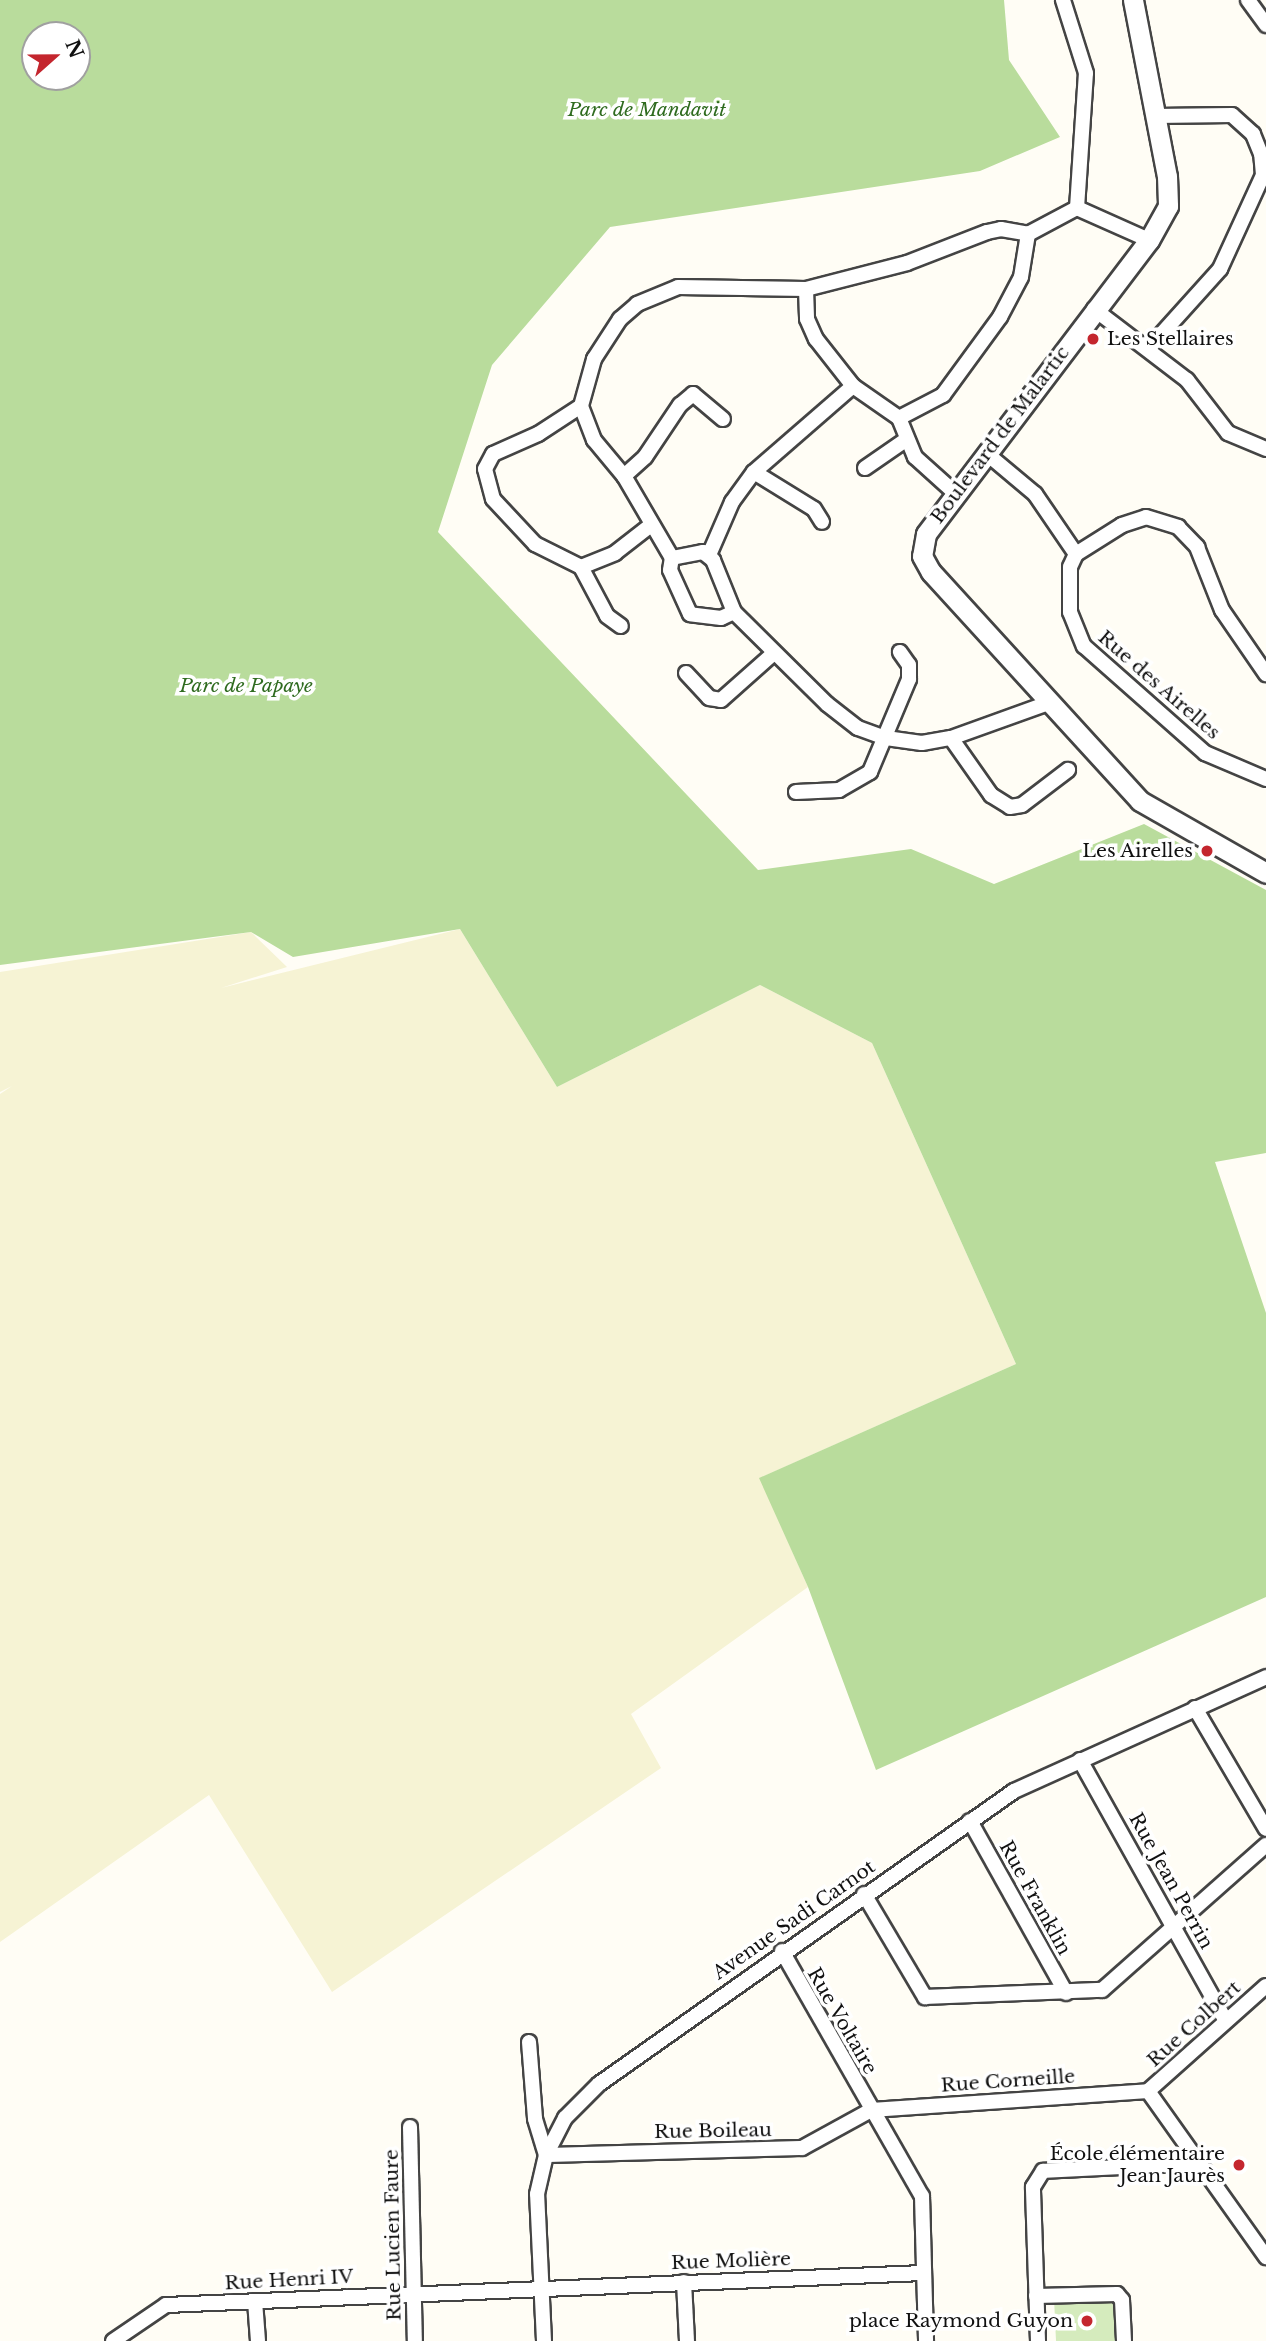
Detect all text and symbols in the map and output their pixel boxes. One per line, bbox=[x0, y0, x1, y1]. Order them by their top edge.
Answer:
north arrow bbox=[21, 21, 91, 91]
text: N bbox=[60, 37, 88, 61]
park label: Parc de Mandavit bbox=[568, 99, 726, 121]
place label: Les Stellaires bbox=[1107, 328, 1234, 350]
marker: Les Stellaires bbox=[1085, 331, 1101, 347]
street label: Boulevard de Malartic bbox=[926, 342, 1074, 528]
street label: Rue des Airelles bbox=[1093, 626, 1225, 744]
park label: Parc de Papaye bbox=[179, 675, 313, 697]
place label: Les Airelles bbox=[1081, 840, 1193, 862]
marker: Les Airelles bbox=[1199, 843, 1215, 859]
street label: Rue Jean Perrin bbox=[1124, 1809, 1218, 1953]
street label: Rue Franklin bbox=[994, 1837, 1076, 1959]
street label: Avenue Sadi Carnot bbox=[708, 1855, 880, 1985]
street label: Rue Voltaire bbox=[802, 1963, 882, 2079]
street label: Rue Colbert bbox=[1143, 1976, 1245, 2072]
street label: Rue Corneille bbox=[940, 2065, 1076, 2097]
street label: Rue Boileau bbox=[654, 2119, 772, 2143]
place label: École élémentaire Jean Jaurès bbox=[1050, 2143, 1225, 2187]
street label: Rue Lucien Faure bbox=[380, 2149, 406, 2321]
marker: École élémentaire Jean Jaurès bbox=[1231, 2157, 1247, 2173]
street label: Rue Molière bbox=[671, 2248, 791, 2274]
street label: Rue Henri IV bbox=[224, 2265, 354, 2295]
place label: place Raymond Guyon bbox=[849, 2310, 1073, 2332]
marker: place Raymond Guyon bbox=[1079, 2313, 1095, 2329]

